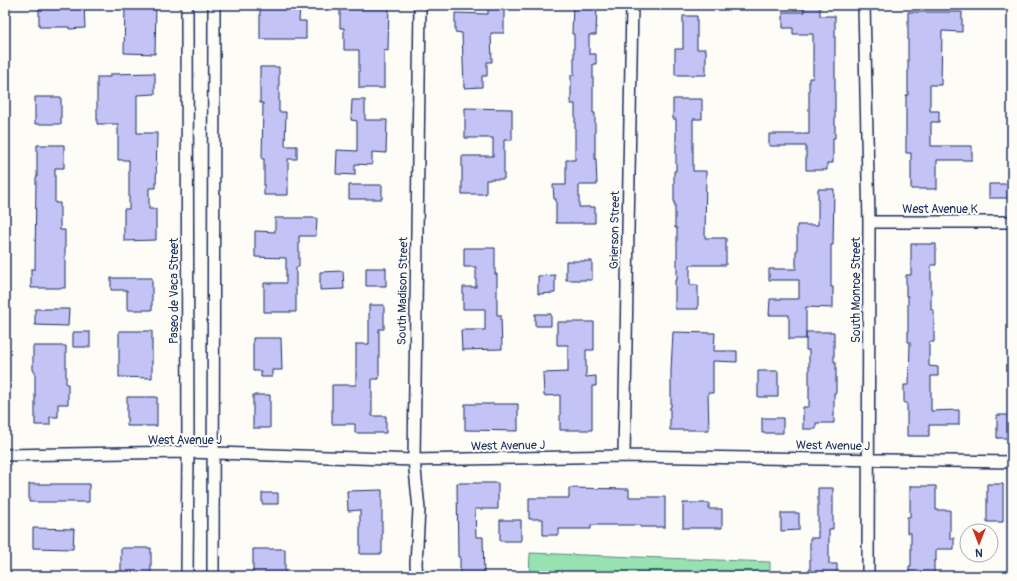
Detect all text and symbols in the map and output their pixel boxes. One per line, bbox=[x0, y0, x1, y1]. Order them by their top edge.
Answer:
street label: Grierson Street bbox=[607, 191, 623, 269]
street label: West Avenue K bbox=[902, 202, 978, 217]
street label: South Madison Street bbox=[395, 237, 411, 345]
street label: South Monroe Street bbox=[849, 237, 864, 343]
street label: Paseo de Vaca Street bbox=[167, 238, 182, 344]
street label: West Avenue J bbox=[148, 433, 222, 448]
street label: West Avenue J bbox=[471, 438, 545, 454]
street label: West Avenue J bbox=[796, 438, 870, 454]
north arrow bbox=[959, 523, 999, 563]
text: N bbox=[975, 546, 983, 559]

